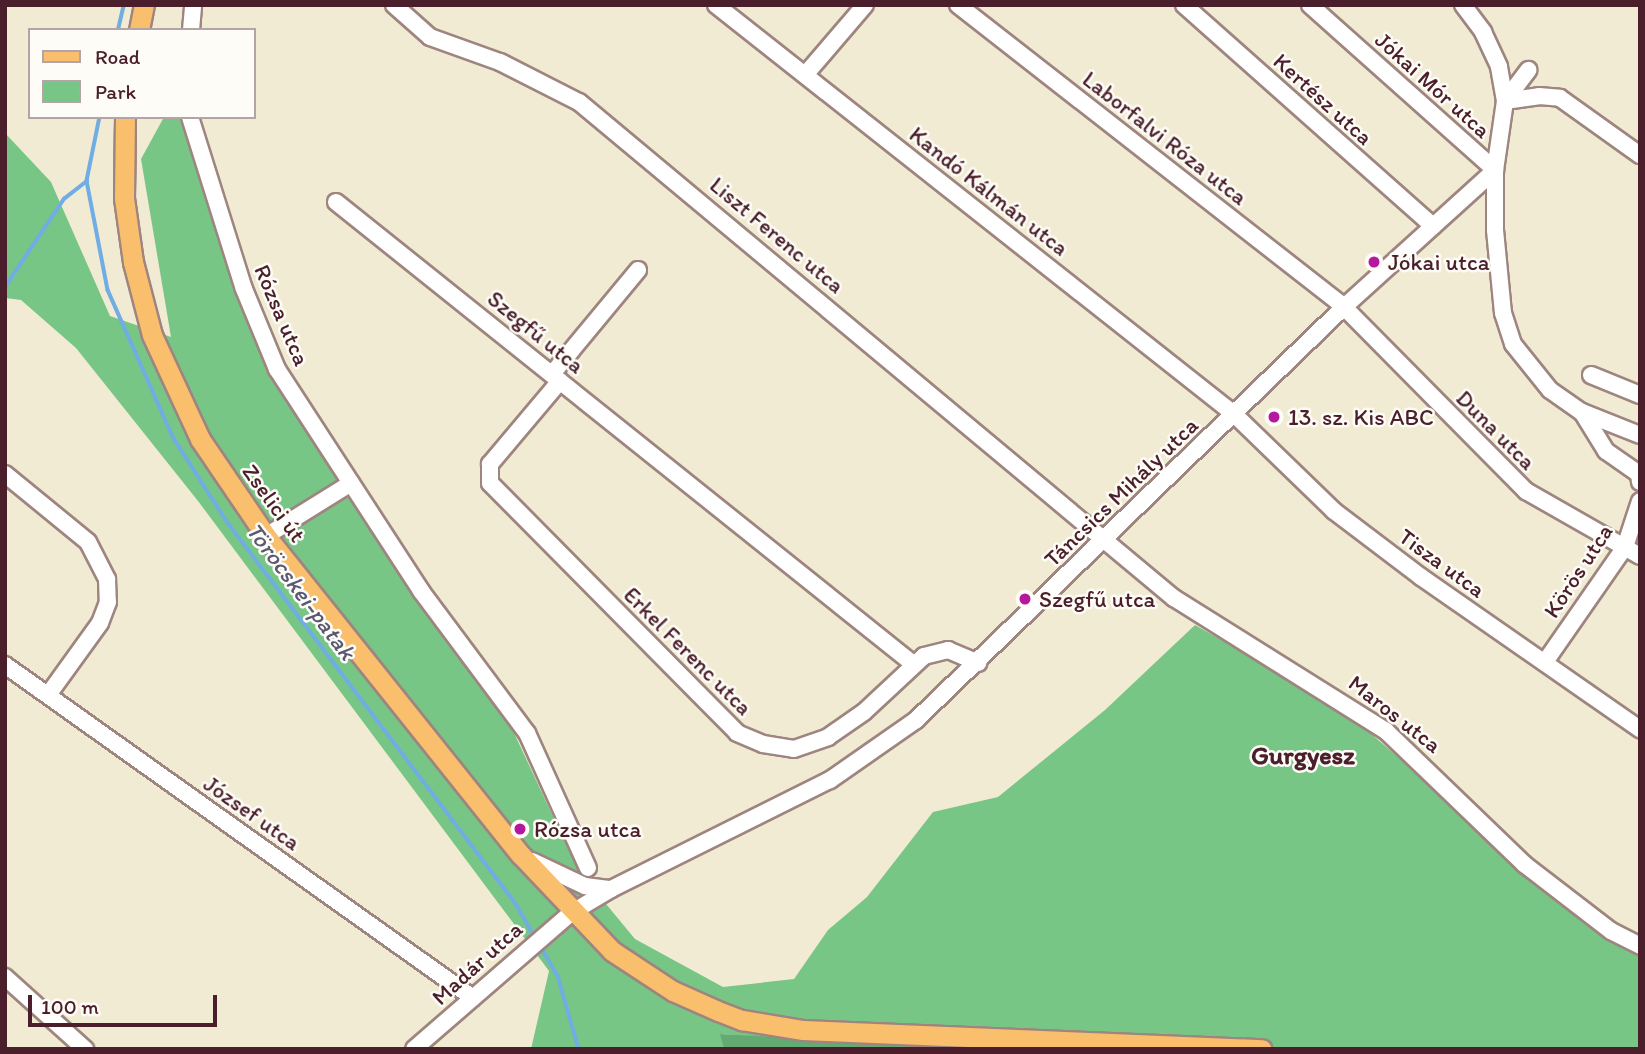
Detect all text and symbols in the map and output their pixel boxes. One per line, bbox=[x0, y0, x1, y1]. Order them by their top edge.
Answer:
street label: Jókai Mór utca bbox=[1370, 26, 1496, 144]
legend bbox=[28, 28, 256, 119]
text: Road bbox=[95, 44, 140, 69]
street label: Kertész utca bbox=[1268, 47, 1378, 151]
street label: Laborfalvi Róza utca bbox=[1077, 65, 1253, 211]
text: Park bbox=[95, 79, 136, 104]
street label: Kandó Kálmán utca bbox=[904, 120, 1074, 262]
street label: Liszt Ferenc utca bbox=[705, 171, 849, 299]
place label: Jókai utca bbox=[1388, 248, 1489, 276]
marker: Jókai utca bbox=[1366, 254, 1382, 270]
street label: Rózsa utca bbox=[248, 261, 316, 369]
street label: Szegfű utca bbox=[482, 285, 590, 379]
street label: Duna utca bbox=[1451, 385, 1541, 475]
place label: 13. sz. Kis ABC bbox=[1288, 403, 1434, 431]
marker: 13. sz. Kis ABC bbox=[1266, 409, 1282, 425]
street label: Táncsics Mihály utca bbox=[1039, 412, 1203, 572]
street label: Zselici út bbox=[236, 459, 312, 547]
water label: Töröcskei-patak bbox=[240, 517, 362, 665]
street label: Körös utca bbox=[1538, 519, 1618, 623]
street label: Tisza utca bbox=[1394, 523, 1490, 603]
street label: Erkel Ferenc utca bbox=[618, 581, 758, 721]
place label: Szegfű utca bbox=[1039, 585, 1155, 613]
marker: Szegfű utca bbox=[1017, 591, 1033, 607]
street label: Maros utca bbox=[1343, 669, 1447, 759]
district label: Gurgyesz bbox=[1251, 740, 1355, 772]
street label: József utca bbox=[199, 770, 305, 856]
place label: Rózsa utca bbox=[534, 815, 641, 843]
marker: Rózsa utca bbox=[512, 821, 528, 837]
street label: Madár utca bbox=[426, 915, 528, 1011]
scale bar bbox=[32, 981, 220, 1025]
text: 100 m bbox=[41, 994, 99, 1019]

